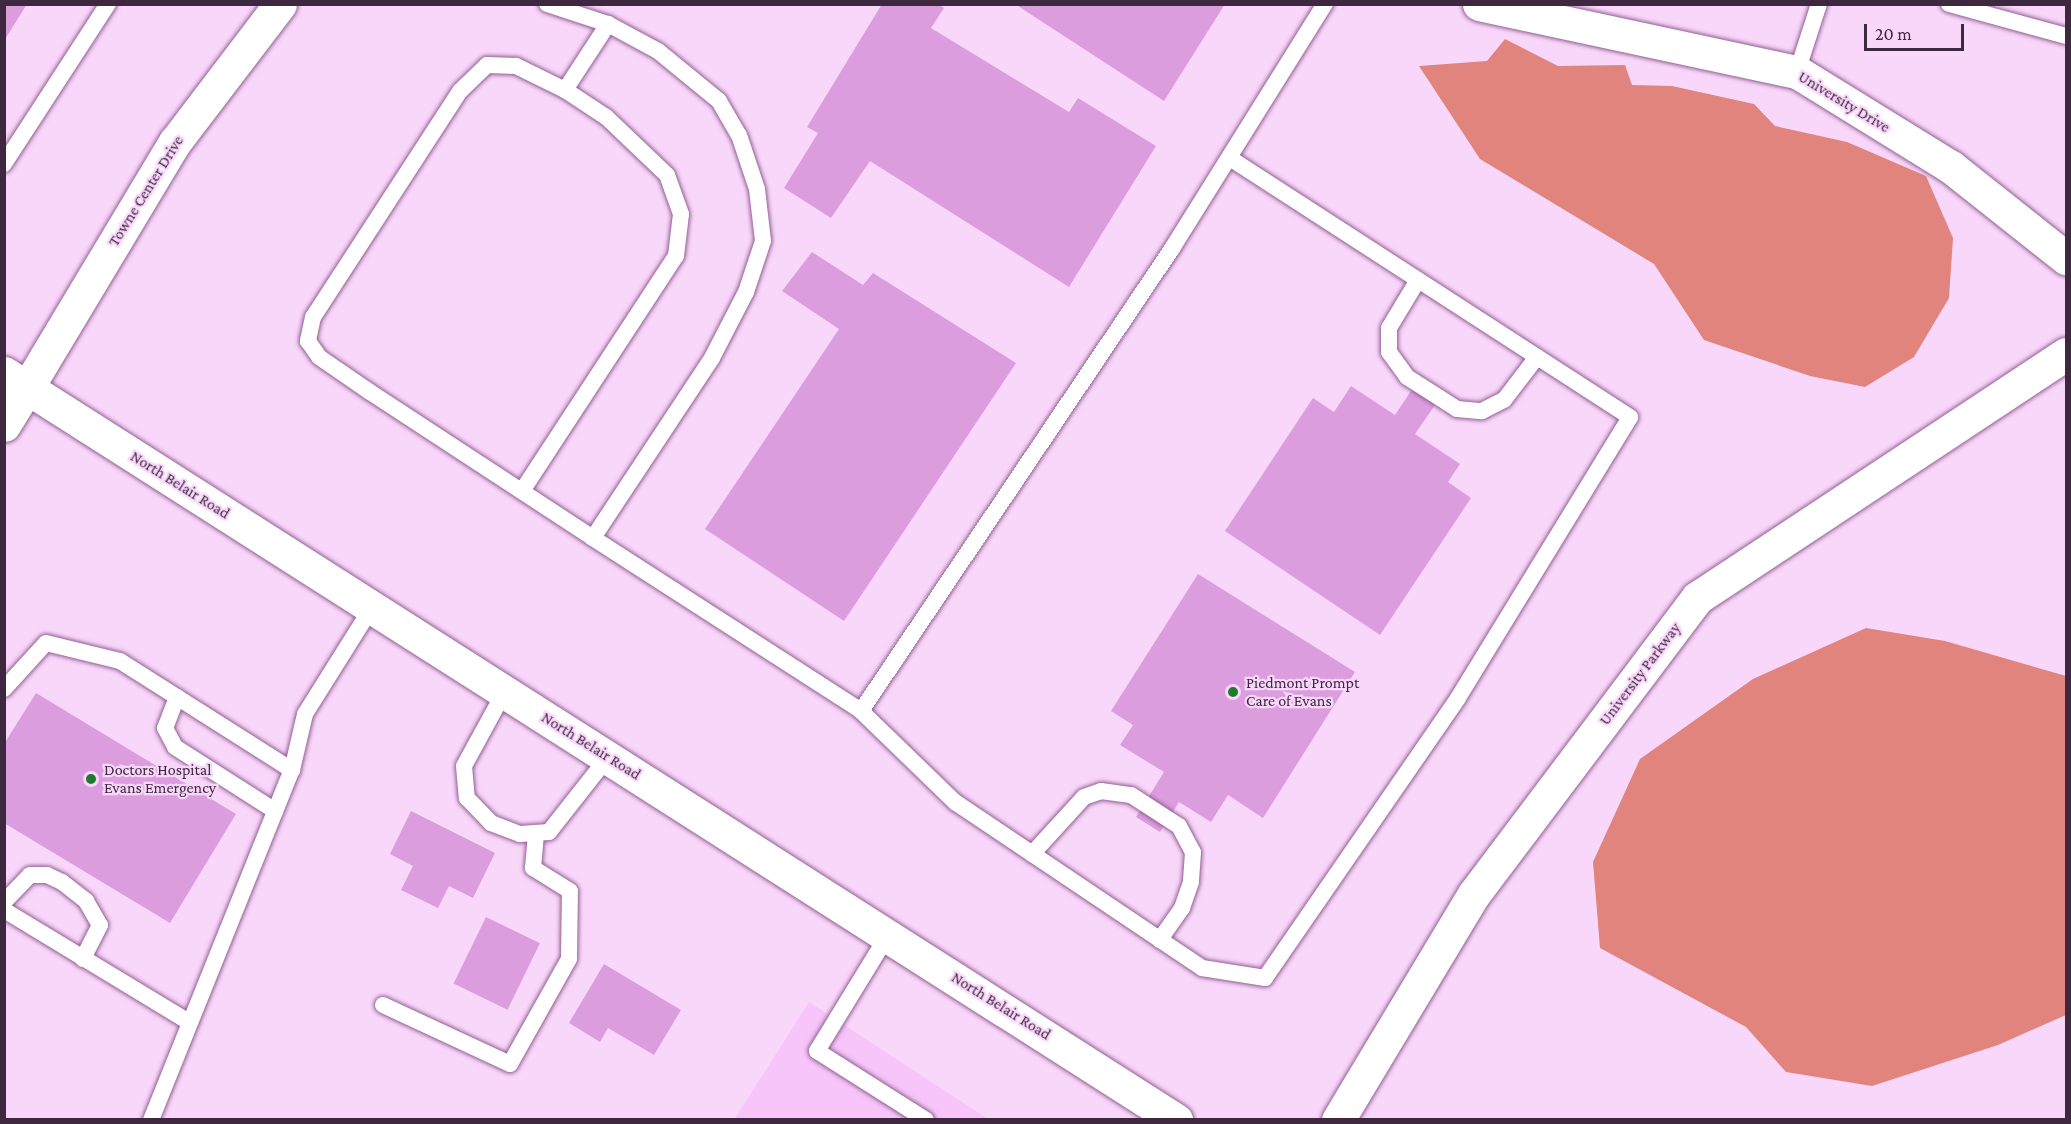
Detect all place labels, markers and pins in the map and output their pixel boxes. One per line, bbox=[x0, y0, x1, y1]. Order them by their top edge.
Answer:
place label: Piedmont Prompt Care of Evans bbox=[1246, 673, 1359, 711]
marker: Piedmont Prompt Care of Evans bbox=[1224, 683, 1242, 701]
place label: Doctors Hospital Evans Emergency bbox=[104, 760, 216, 798]
marker: Doctors Hospital Evans Emergency bbox=[82, 770, 100, 788]

